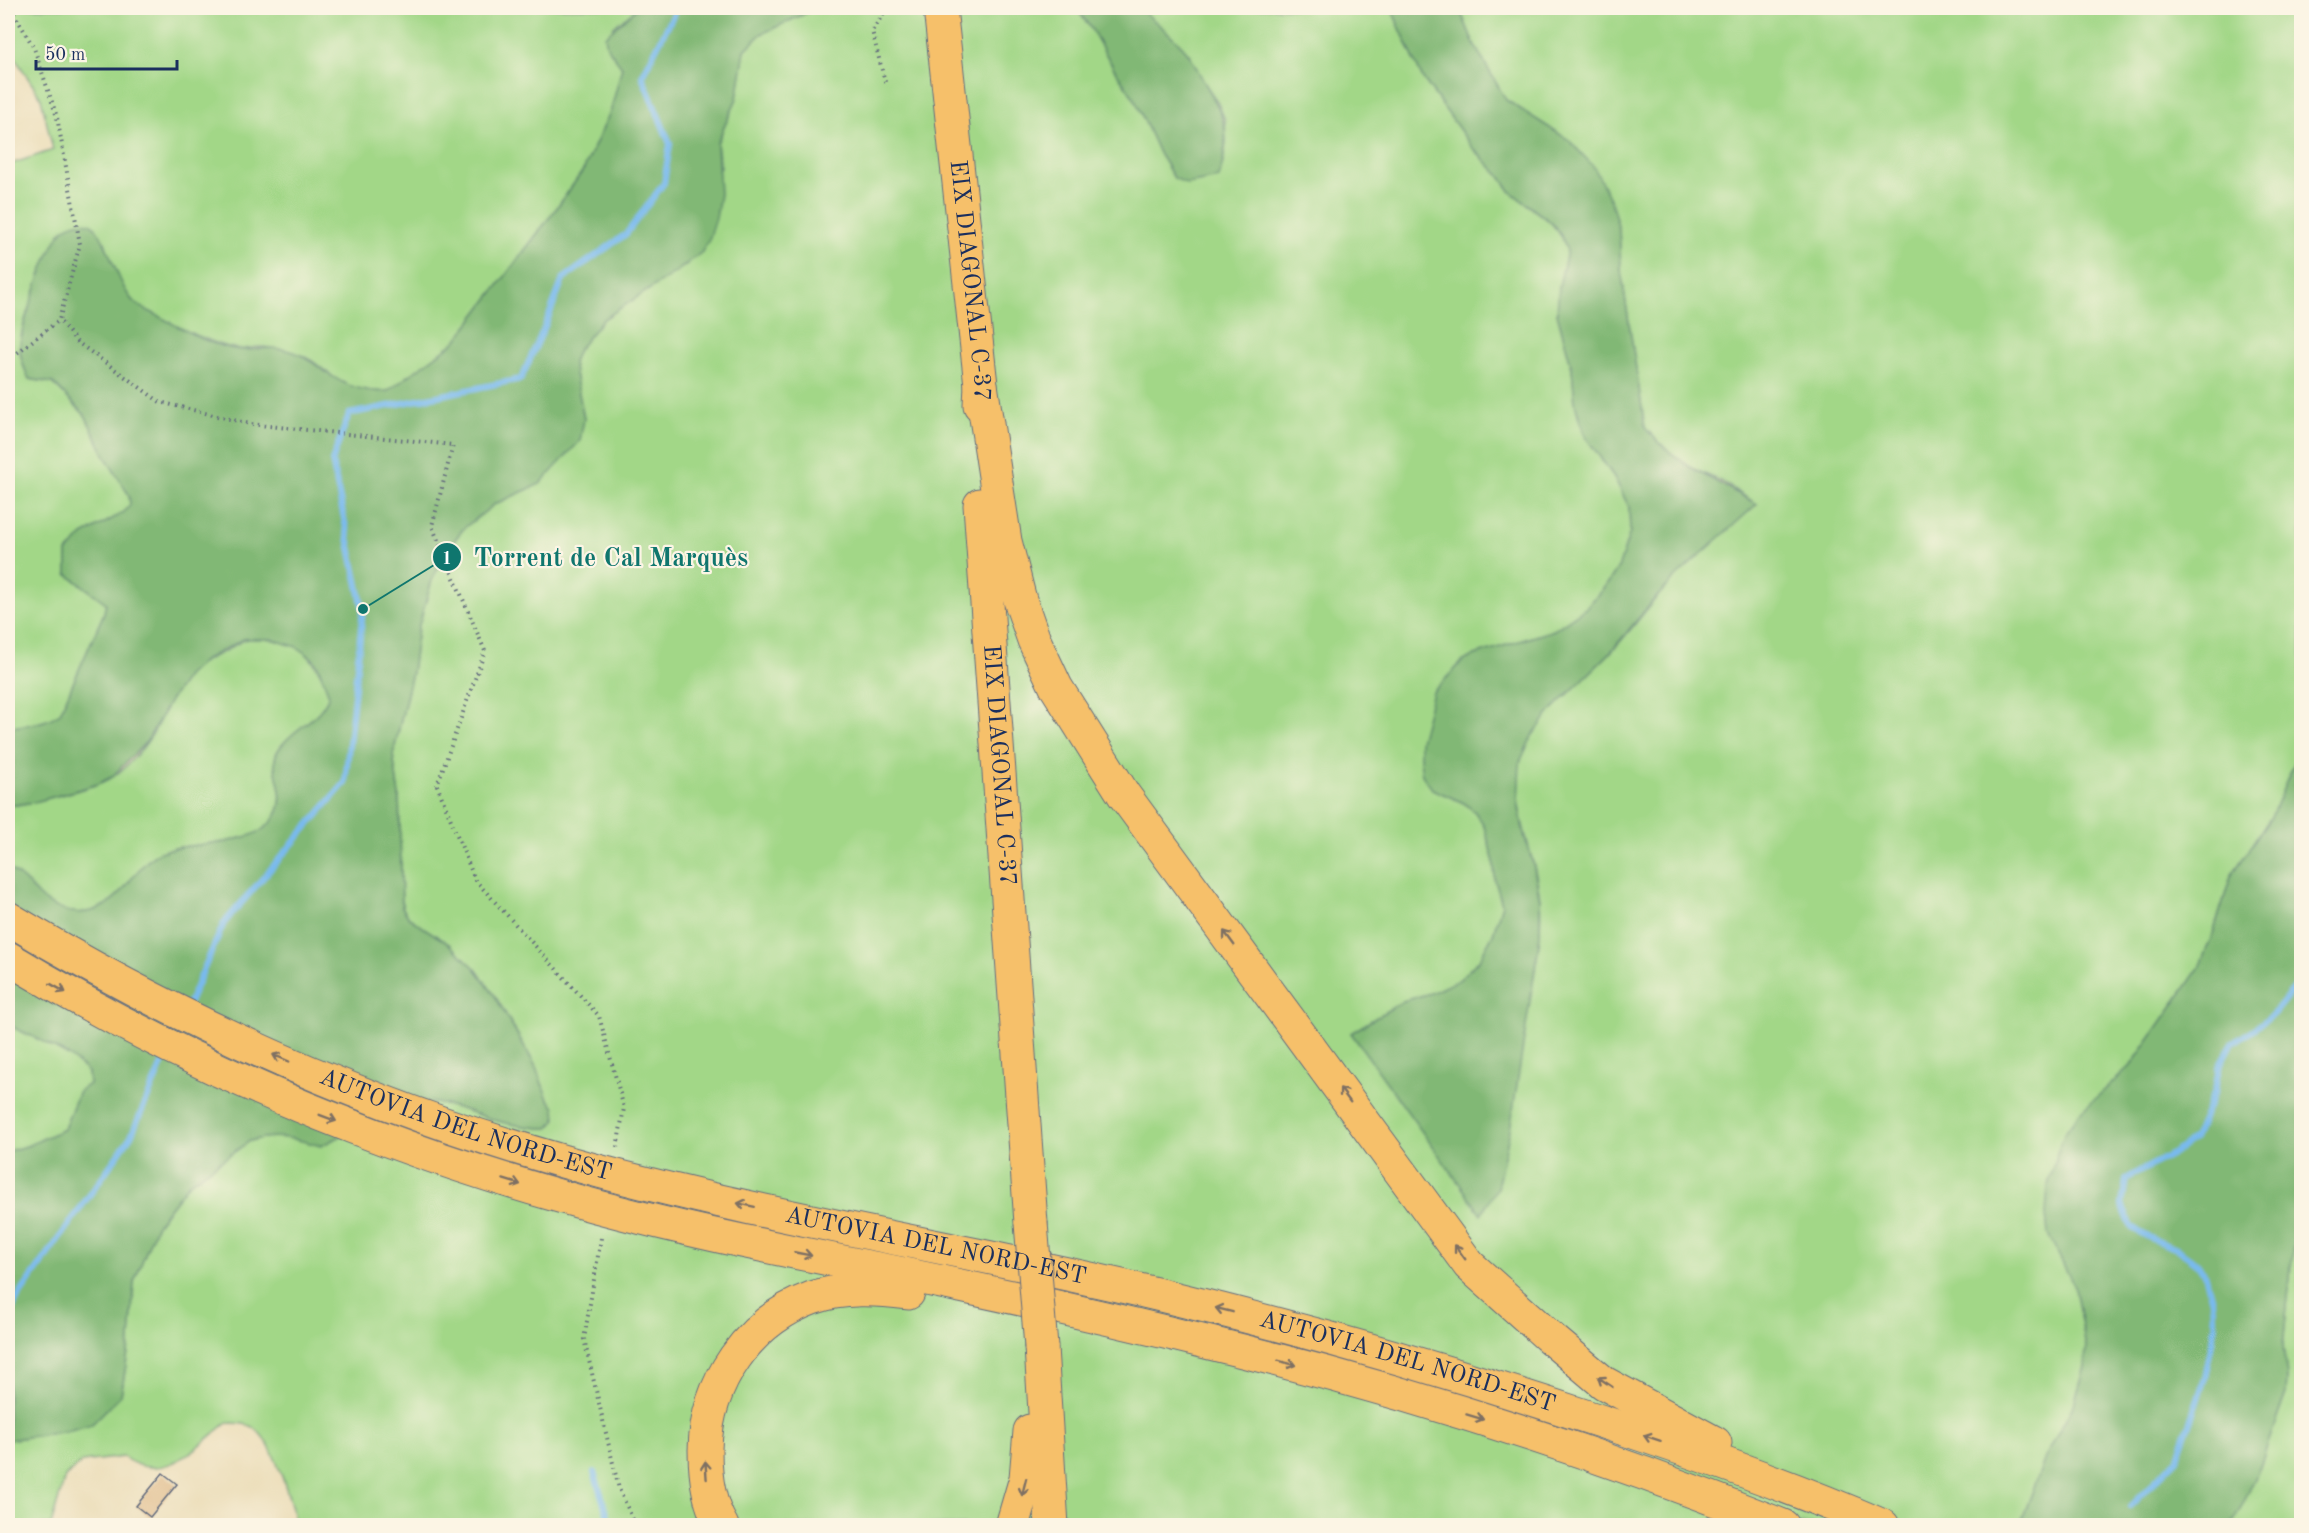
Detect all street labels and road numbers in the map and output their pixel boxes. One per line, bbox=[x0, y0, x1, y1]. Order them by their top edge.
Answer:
street label: EIX DIAGONAL C-37 bbox=[945, 159, 993, 401]
street label: EIX DIAGONAL C-37 bbox=[978, 644, 1019, 887]
street label: AUTOVIA DEL NORD-EST bbox=[316, 1065, 614, 1186]
street label: AUTOVIA DEL NORD-EST bbox=[783, 1204, 1088, 1290]
street label: AUTOVIA DEL NORD-EST bbox=[1257, 1308, 1558, 1417]

